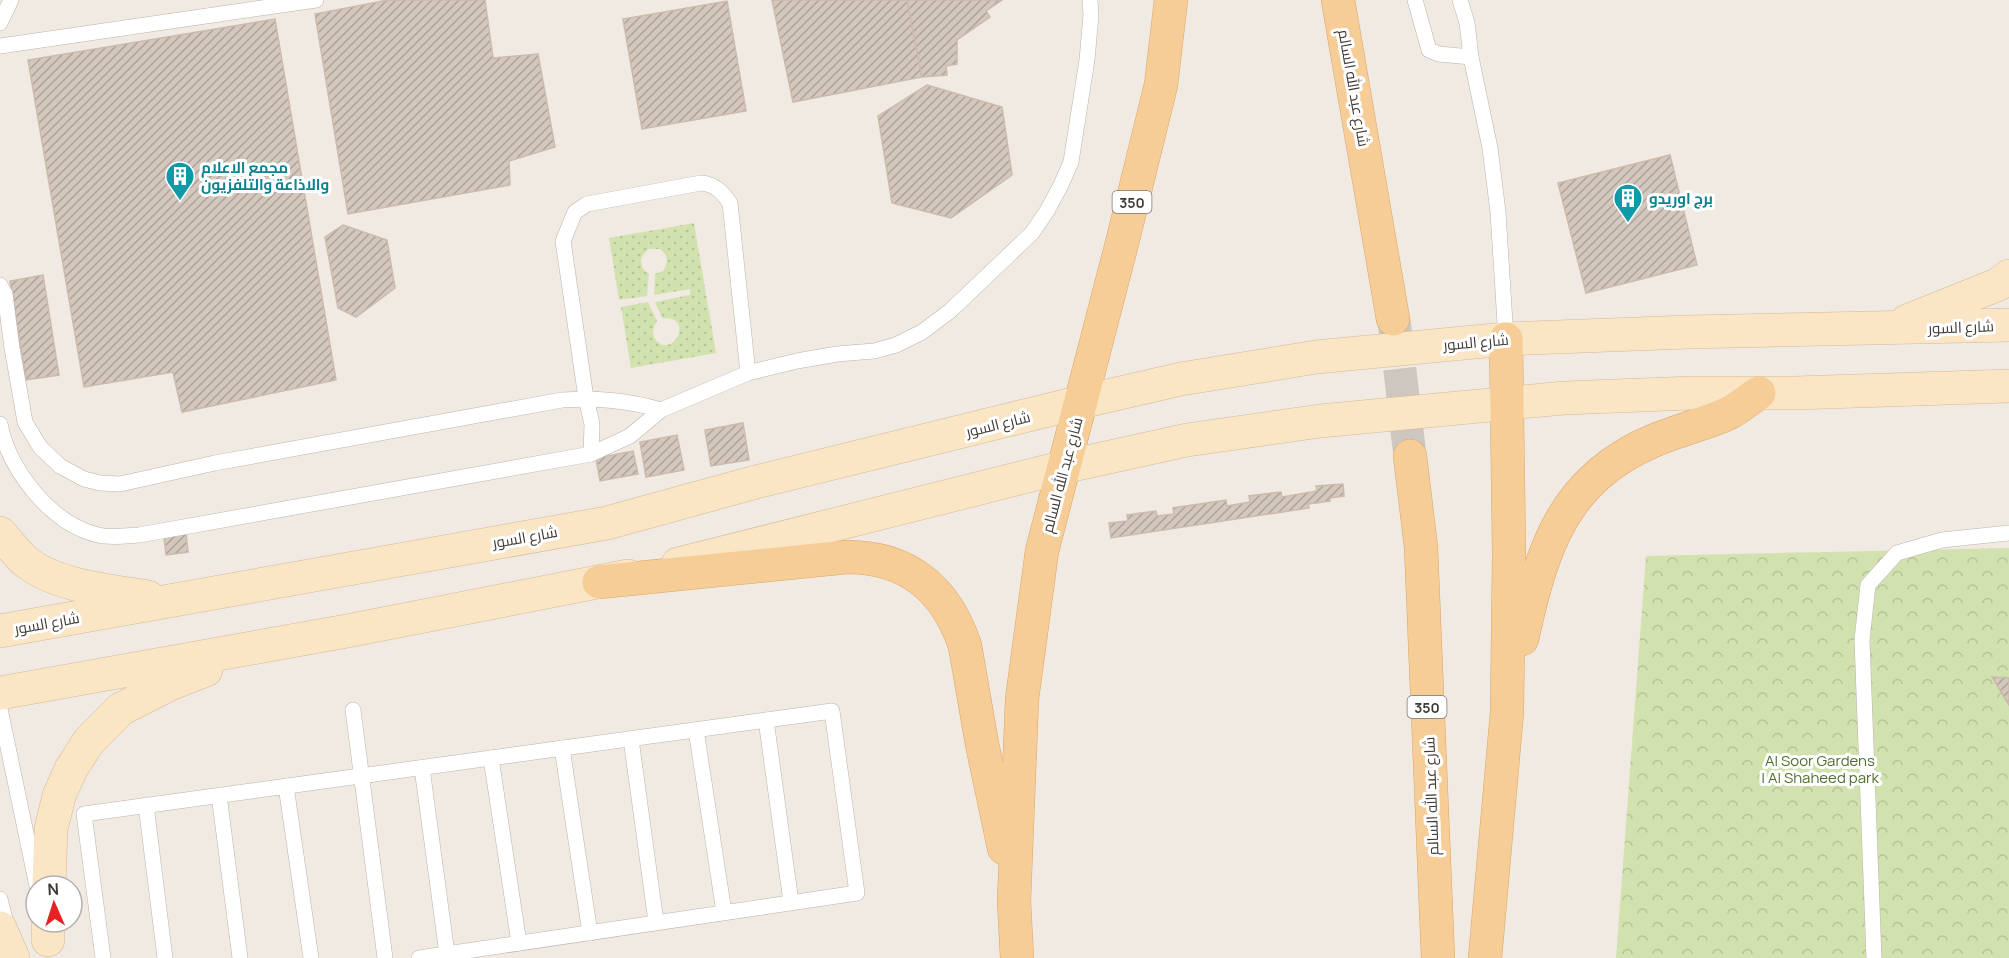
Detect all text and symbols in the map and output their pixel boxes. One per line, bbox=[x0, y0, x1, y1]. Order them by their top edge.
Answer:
street label: شارع عبد الله السالم bbox=[1332, 28, 1375, 148]
place label: مجمع الاعلام والاذاعة والتلفزيون bbox=[201, 157, 329, 195]
building icon: مجمع الاعلام والاذاعة والتلفزيون bbox=[164, 160, 196, 202]
building icon: برج اوريدو bbox=[1612, 182, 1644, 224]
place label: برج اوريدو bbox=[1649, 188, 1713, 209]
road number: 350 bbox=[1112, 191, 1152, 213]
street label: شارع السور bbox=[1927, 315, 1994, 340]
street label: شارع السور bbox=[1441, 329, 1510, 356]
street label: شارع السور bbox=[963, 406, 1033, 443]
street label: شارع عبد الله السالم bbox=[1036, 415, 1088, 535]
street label: شارع السور bbox=[490, 521, 559, 554]
street label: شارع السور bbox=[12, 607, 81, 640]
road number: 350 bbox=[1408, 696, 1446, 718]
street label: شارع عبد الله السالم bbox=[1418, 736, 1445, 856]
park label: Al Soor Gardens | Al Shaheed park bbox=[1761, 750, 1879, 788]
north arrow bbox=[24, 874, 84, 934]
text: N bbox=[47, 878, 60, 900]

